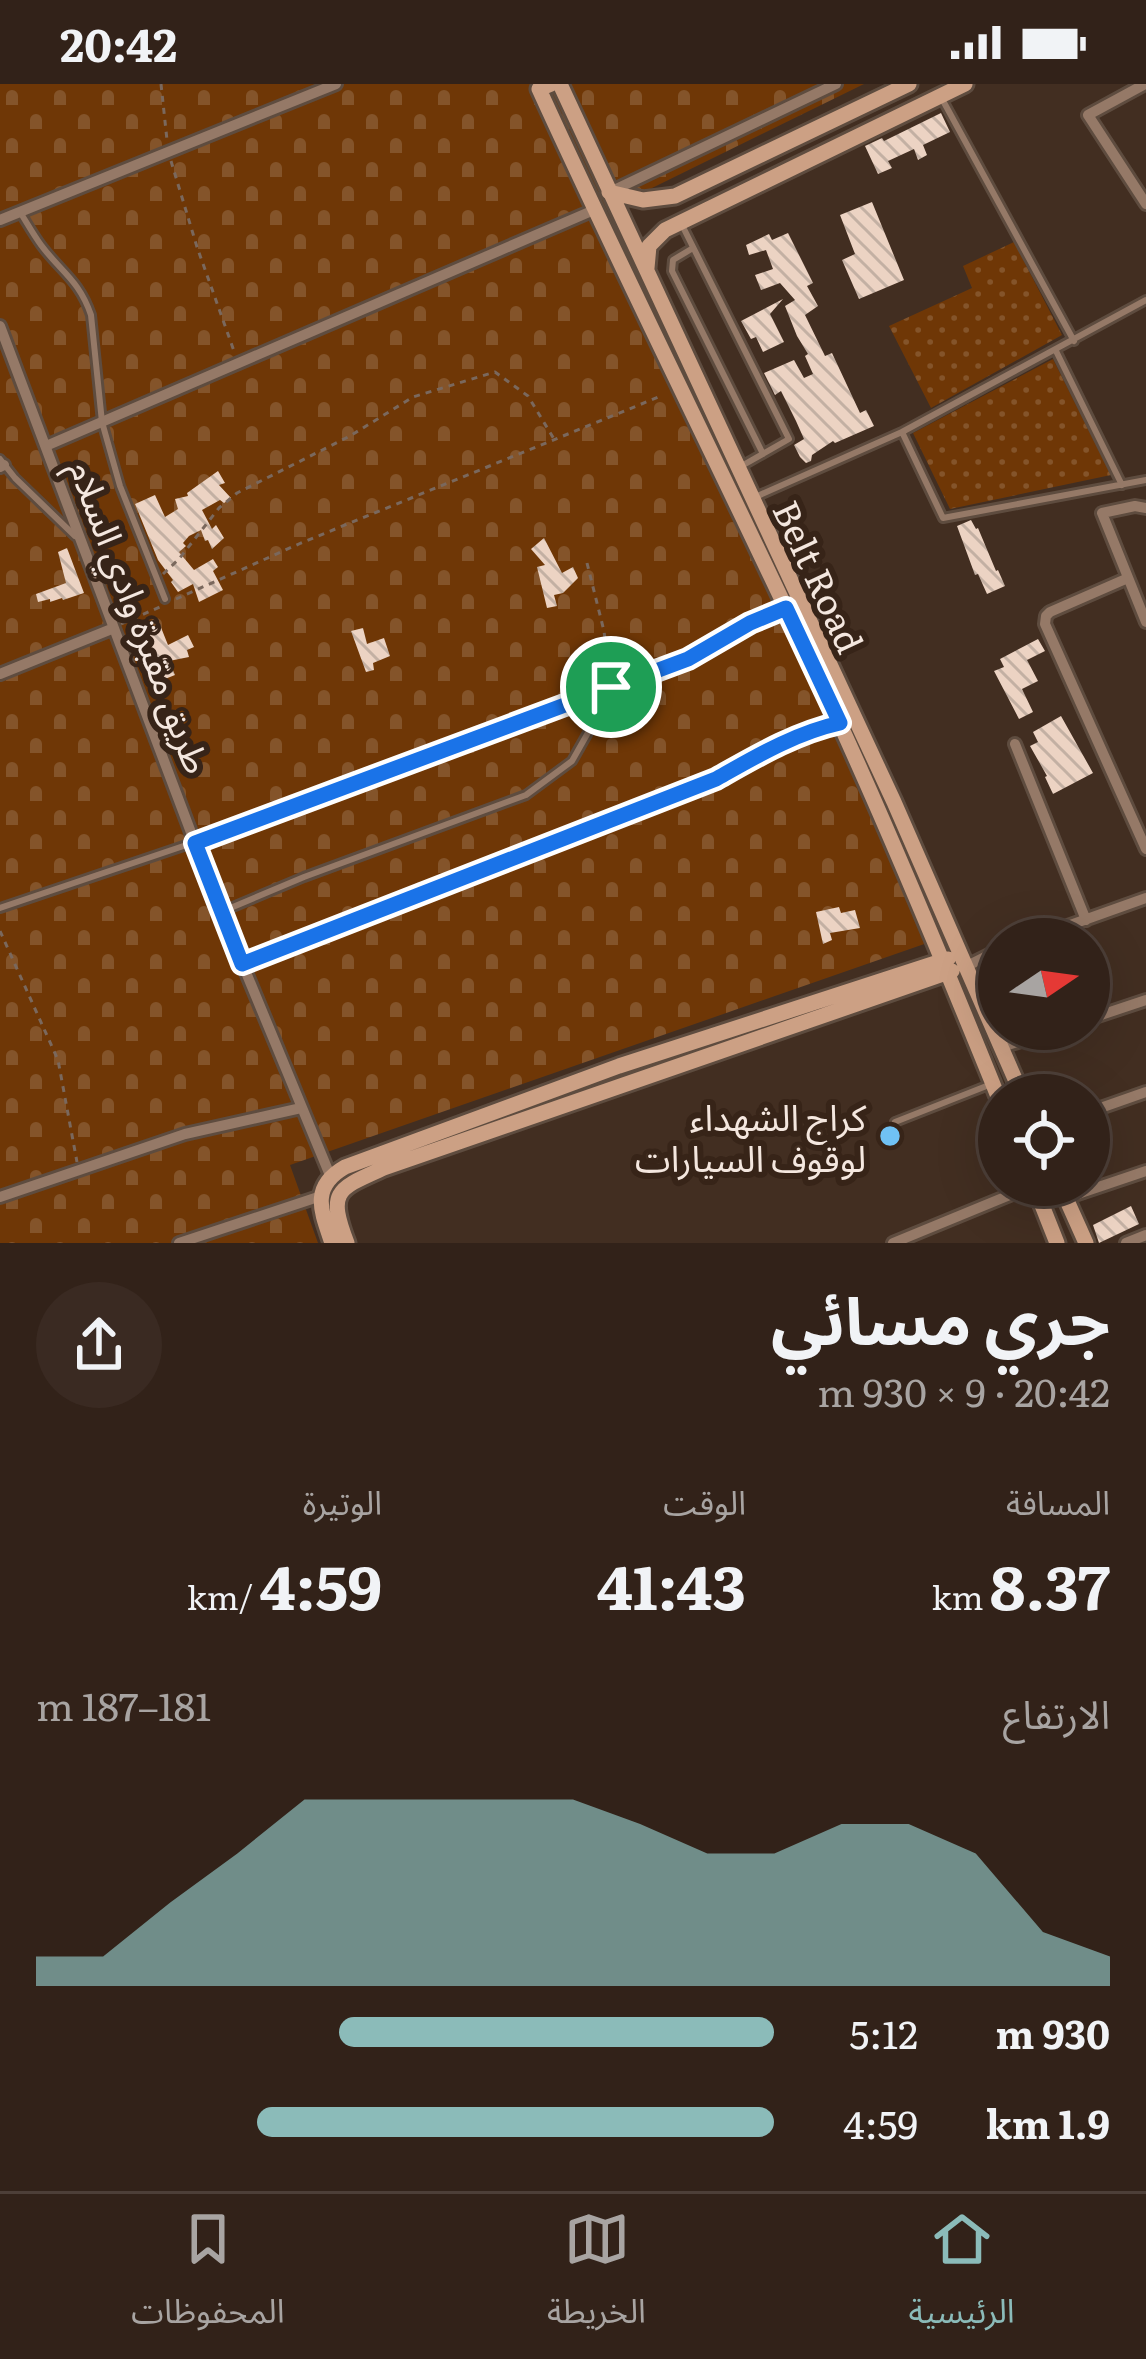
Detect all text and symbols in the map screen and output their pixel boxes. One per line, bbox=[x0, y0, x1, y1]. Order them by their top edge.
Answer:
text: 20:42 bbox=[60, 9, 177, 76]
street label: طريق مقبرة وادي السلام bbox=[54, 451, 226, 782]
street label: Belt Road bbox=[762, 491, 878, 661]
pin bbox=[560, 636, 662, 738]
icon: arrive bbox=[578, 654, 644, 720]
north arrow bbox=[978, 918, 1110, 1050]
map controls bbox=[978, 918, 1110, 1206]
button: locate bbox=[978, 1074, 1110, 1206]
place label: كراج الشهداء لوقوف السيارات bbox=[635, 1089, 867, 1183]
marker: كراج الشهداء لوقوف السيارات bbox=[877, 1123, 903, 1149]
text: جري مسائي bbox=[771, 1267, 1110, 1365]
button: share bbox=[36, 1282, 162, 1408]
text: 20:42 · 9 × 930 m bbox=[817, 1361, 1110, 1419]
text: الوتيرة bbox=[303, 1476, 382, 1525]
text: الوقت bbox=[663, 1476, 746, 1525]
text: المسافة bbox=[1006, 1476, 1110, 1525]
text: 4:59 bbox=[259, 1539, 382, 1628]
text: 41:43 bbox=[597, 1539, 746, 1628]
text: 8.37 bbox=[990, 1539, 1110, 1628]
text: /km bbox=[187, 1571, 259, 1620]
text: km bbox=[931, 1571, 990, 1620]
text: 181–187 m bbox=[36, 1675, 211, 1733]
text: الارتفاع bbox=[1003, 1683, 1110, 1741]
text: 5:12 bbox=[850, 2003, 918, 2061]
text: 930 m bbox=[995, 2003, 1110, 2061]
text: 4:59 bbox=[843, 2093, 918, 2151]
text: 1.9 km bbox=[986, 2093, 1110, 2151]
tab: المحفوظات bbox=[131, 2206, 285, 2347]
tab: الخريطة bbox=[547, 2206, 646, 2347]
tab: الرئيسية bbox=[909, 2206, 1015, 2347]

